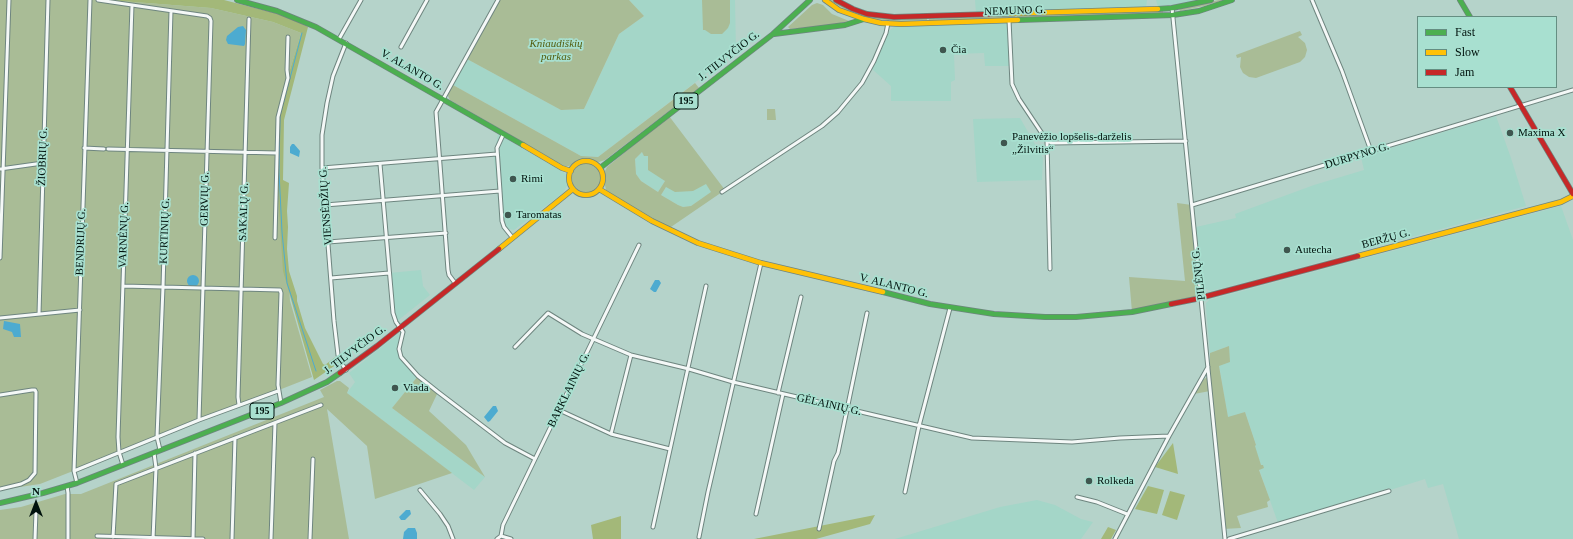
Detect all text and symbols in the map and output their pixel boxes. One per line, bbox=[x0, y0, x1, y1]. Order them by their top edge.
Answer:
street label: NEMUNO G. bbox=[984, 3, 1046, 19]
legend bbox=[1417, 16, 1557, 88]
text: Fast bbox=[1455, 25, 1475, 39]
street label: J. TILVYČIO G. bbox=[696, 28, 762, 84]
park label: Kniaudiškių parkas bbox=[529, 37, 583, 63]
place label: Čia bbox=[951, 43, 966, 57]
marker: Čia bbox=[938, 45, 948, 55]
text: Slow bbox=[1455, 45, 1480, 59]
street label: V. ALANTO G. bbox=[378, 47, 446, 93]
text: Jam bbox=[1455, 65, 1474, 79]
road number: 195 bbox=[674, 93, 698, 109]
place label: Maxima X bbox=[1518, 126, 1565, 140]
street label: ŽIOBRIŲ G. bbox=[35, 128, 51, 186]
marker: Maxima X bbox=[1505, 128, 1515, 138]
place label: Panevėžio lopšelis-darželis „Žilvitis“ bbox=[1012, 130, 1131, 156]
marker: Panevėžio lopšelis-darželis „Žilvitis“ bbox=[999, 138, 1009, 148]
street label: DURPYNO G. bbox=[1323, 140, 1391, 172]
street label: VIENSĖDŽIŲ G. bbox=[317, 166, 335, 246]
street label: GERVIŲ G. bbox=[198, 172, 212, 226]
place label: Rimi bbox=[521, 172, 543, 186]
marker: Rimi bbox=[508, 174, 518, 184]
street label: SAKALŲ G. bbox=[236, 183, 252, 241]
street label: KURTINIŲ G. bbox=[157, 198, 173, 264]
street label: VARNĖNŲ G. bbox=[116, 202, 132, 268]
street label: BENDRIJŲ G. bbox=[73, 208, 89, 276]
place label: Taromatas bbox=[516, 208, 562, 222]
marker: Taromatas bbox=[503, 210, 513, 220]
street label: BERŽŲ G. bbox=[1360, 226, 1412, 252]
place label: Autecha bbox=[1295, 243, 1332, 257]
marker: Autecha bbox=[1282, 245, 1292, 255]
street label: PILĖNŲ G. bbox=[1189, 247, 1209, 301]
street label: V. ALANTO G. bbox=[858, 271, 930, 301]
street label: J. TILVYČIO G. bbox=[321, 322, 389, 378]
street label: BARKLAINIŲ G. bbox=[545, 350, 593, 430]
place label: Viada bbox=[403, 381, 429, 395]
marker: Viada bbox=[390, 383, 400, 393]
street label: GĖLAINIŲ G. bbox=[795, 391, 863, 419]
road number: 195 bbox=[250, 403, 274, 419]
place label: Rolkeda bbox=[1097, 474, 1134, 488]
marker: Rolkeda bbox=[1084, 476, 1094, 486]
north arrow bbox=[16, 483, 56, 523]
text: N bbox=[32, 485, 40, 497]

